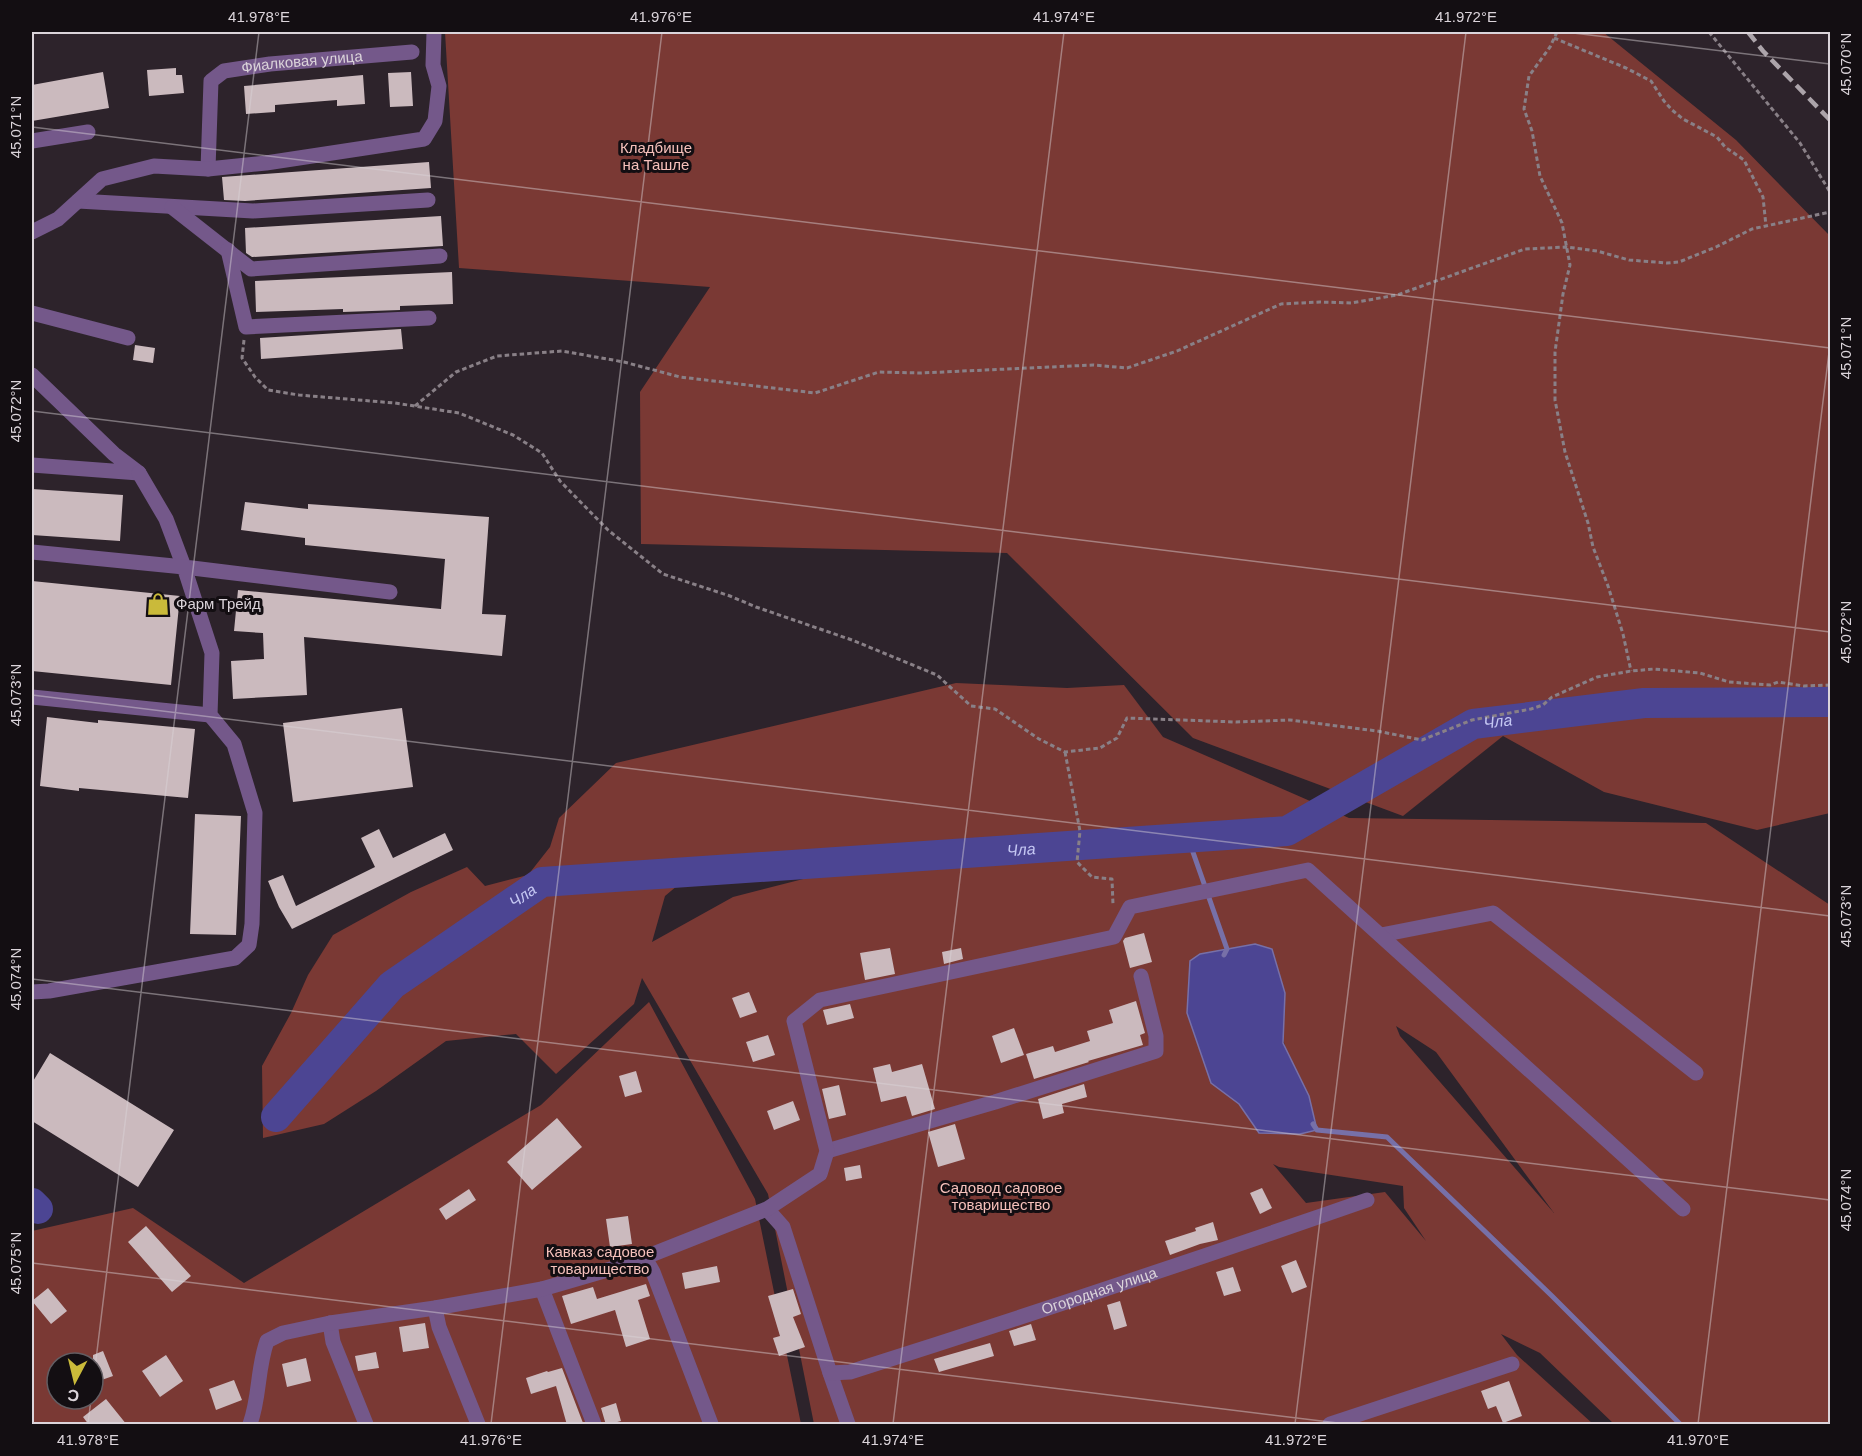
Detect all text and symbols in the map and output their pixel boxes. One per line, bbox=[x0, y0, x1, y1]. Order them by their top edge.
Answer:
text: 41.978°E bbox=[228, 8, 290, 25]
text: 41.976°E bbox=[630, 8, 692, 25]
text: 41.974°E bbox=[1033, 8, 1095, 25]
text: 41.972°E bbox=[1435, 8, 1497, 25]
text: 45.070°N bbox=[1837, 33, 1854, 95]
street label: Фиалковая улица bbox=[240, 47, 364, 76]
text: 45.071°N bbox=[7, 96, 24, 158]
park label: Кладбище на Ташле bbox=[620, 139, 692, 173]
text: 45.071°N bbox=[1837, 317, 1854, 379]
text: 45.072°N bbox=[7, 380, 24, 442]
shop icon: Фарм Трейд bbox=[145, 591, 171, 617]
place label: Фарм Трейд bbox=[176, 595, 261, 612]
text: 45.072°N bbox=[1837, 601, 1854, 663]
text: 45.073°N bbox=[7, 664, 24, 726]
water label: Чла bbox=[1483, 711, 1513, 732]
water label: Чла bbox=[1006, 840, 1036, 859]
water label: Чла bbox=[506, 881, 539, 911]
text: 45.073°N bbox=[1837, 885, 1854, 947]
text: 45.074°N bbox=[7, 948, 24, 1010]
text: 45.074°N bbox=[1837, 1169, 1854, 1231]
park label: Садовод садовое товарищество bbox=[940, 1179, 1062, 1213]
text: 45.075°N bbox=[7, 1232, 24, 1294]
park label: Кавказ садовое товарищество bbox=[546, 1243, 654, 1277]
street label: Огородная улица bbox=[1039, 1263, 1159, 1318]
north arrow bbox=[45, 1351, 105, 1411]
text: С bbox=[66, 1386, 80, 1405]
text: 41.978°E bbox=[57, 1431, 119, 1448]
text: 41.976°E bbox=[460, 1431, 522, 1448]
text: 41.974°E bbox=[862, 1431, 924, 1448]
text: 41.972°E bbox=[1265, 1431, 1327, 1448]
text: 41.970°E bbox=[1667, 1431, 1729, 1448]

